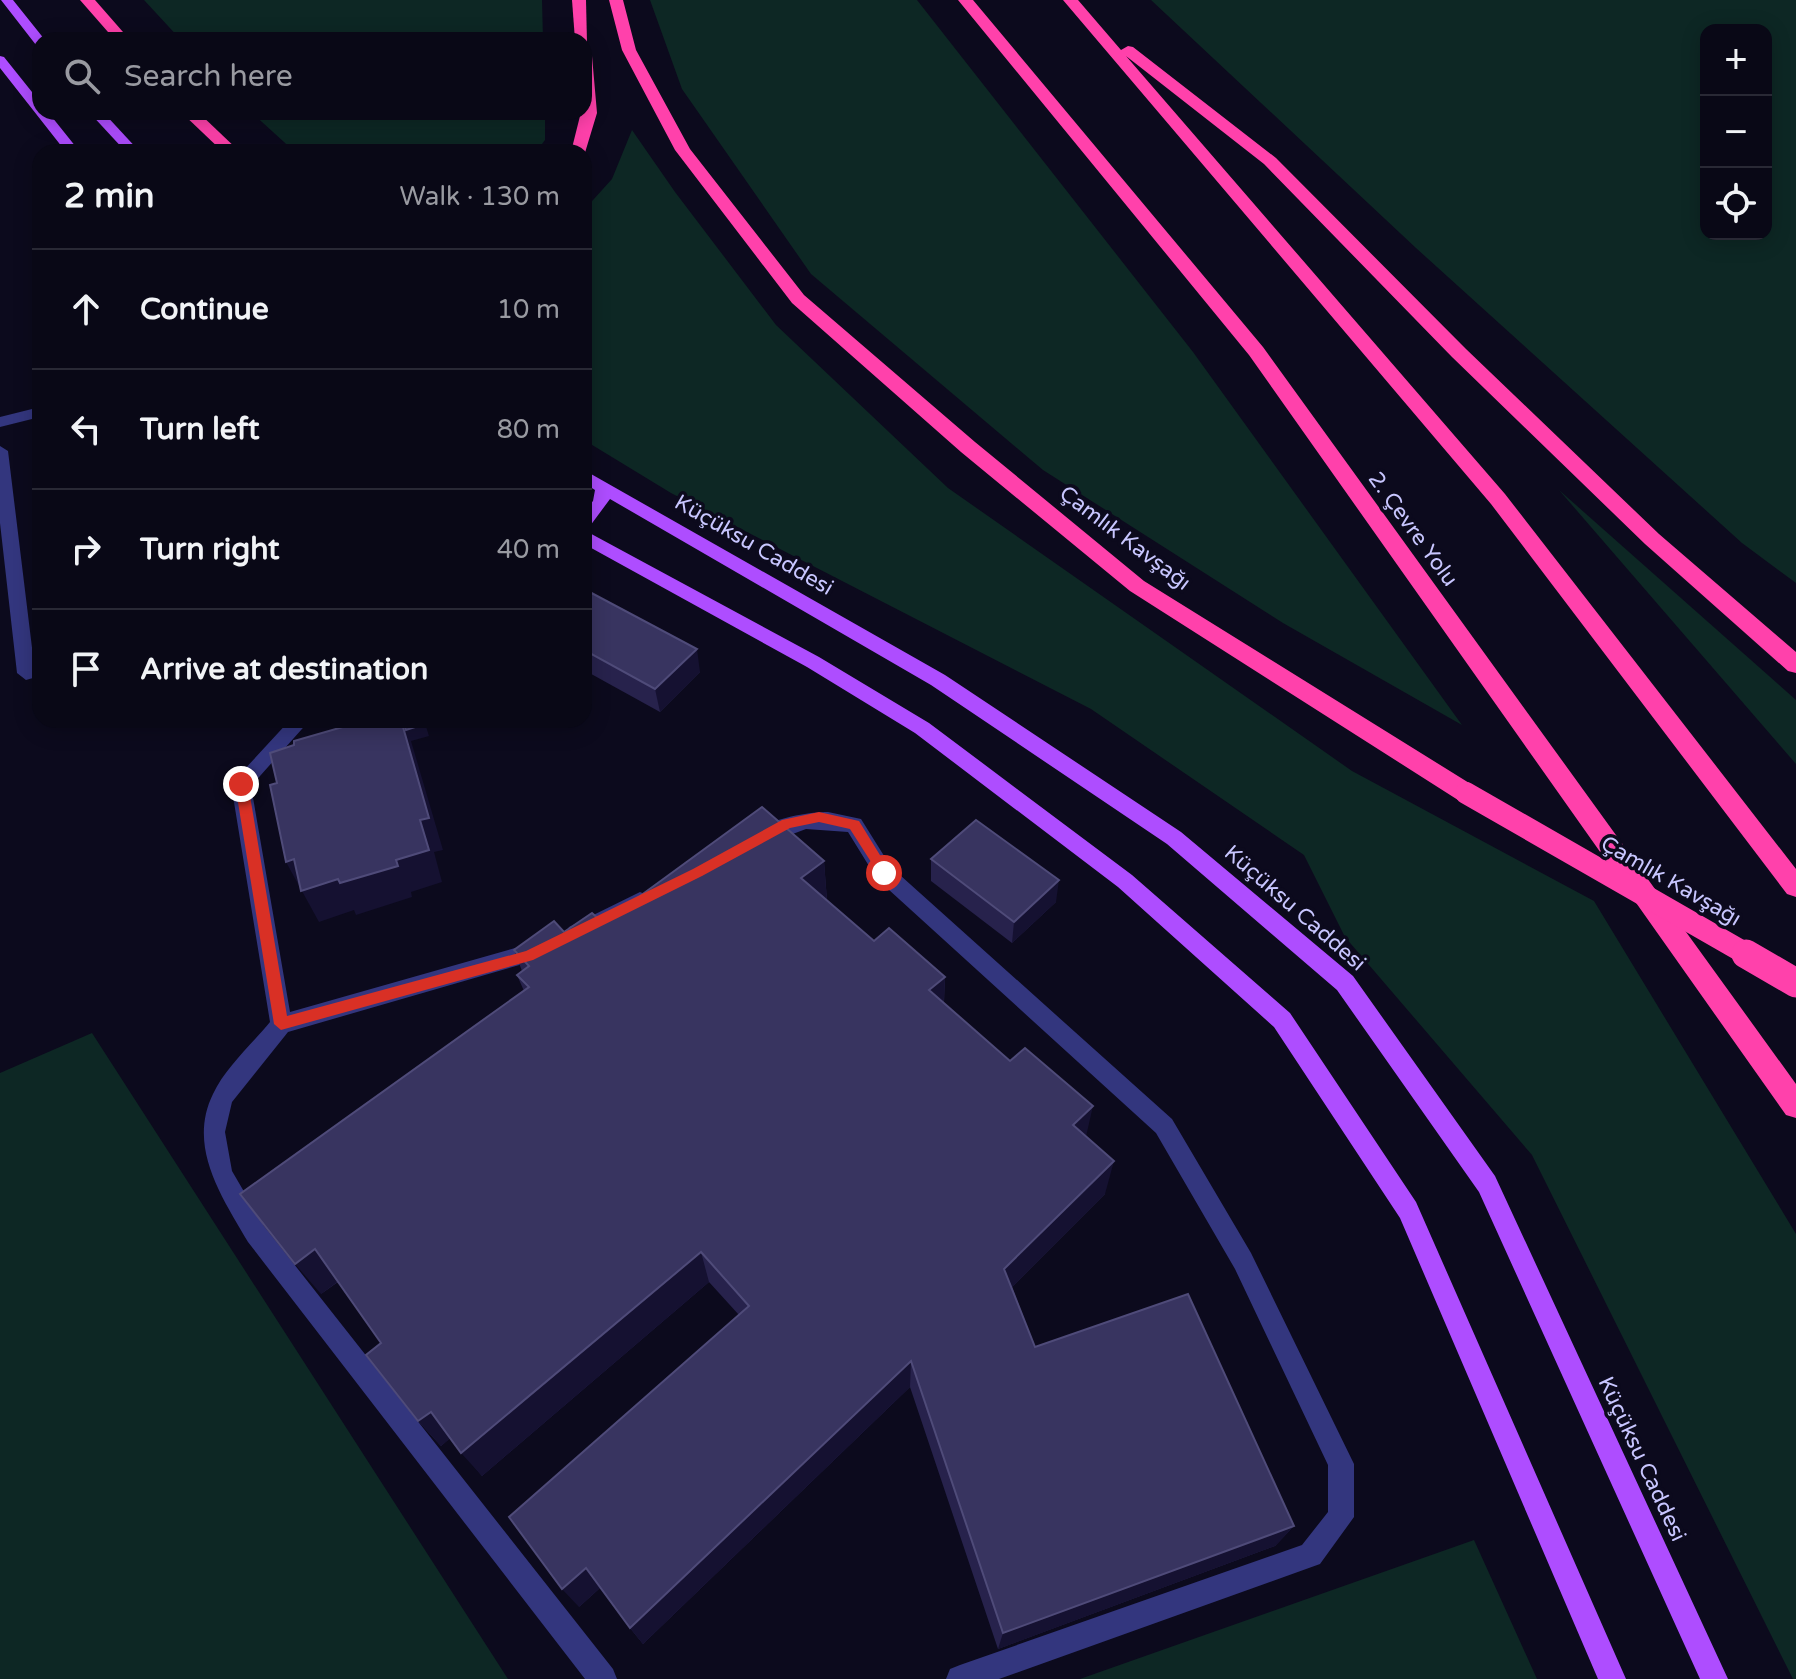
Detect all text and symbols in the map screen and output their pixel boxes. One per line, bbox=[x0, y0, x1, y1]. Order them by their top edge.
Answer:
map controls bbox=[1700, 24, 1772, 240]
button: + bbox=[1700, 24, 1772, 96]
search box bbox=[32, 32, 592, 120]
icon: search bbox=[60, 54, 104, 98]
text: Search here bbox=[124, 58, 293, 95]
button: − bbox=[1700, 96, 1772, 168]
button: locate bbox=[1700, 168, 1772, 240]
text: 2 min bbox=[64, 176, 155, 217]
text: Walk · 130 m bbox=[400, 181, 560, 212]
icon: ahead bbox=[64, 287, 108, 331]
text: Continue bbox=[140, 291, 269, 328]
text: 10 m bbox=[497, 294, 560, 325]
icon: left bbox=[64, 407, 108, 451]
text: Turn left bbox=[140, 411, 259, 448]
text: 80 m bbox=[497, 414, 560, 445]
street label: 2. Çevre Yolu bbox=[1363, 467, 1463, 591]
street label: Çamlık Kavşağı bbox=[1054, 480, 1196, 596]
street label: Küçüksu Caddesi bbox=[670, 489, 838, 601]
icon: right bbox=[64, 527, 108, 571]
text: Turn right bbox=[140, 531, 280, 568]
text: 40 m bbox=[497, 534, 560, 565]
icon: arrive bbox=[64, 647, 108, 691]
text: Arrive at destination bbox=[140, 651, 428, 688]
route end bbox=[223, 766, 259, 802]
street label: Çamlık Kavşağı bbox=[1596, 830, 1746, 932]
street label: Küçüksu Caddesi bbox=[1219, 840, 1371, 976]
route start bbox=[866, 855, 902, 891]
street label: Küçüksu Caddesi bbox=[1592, 1373, 1692, 1545]

